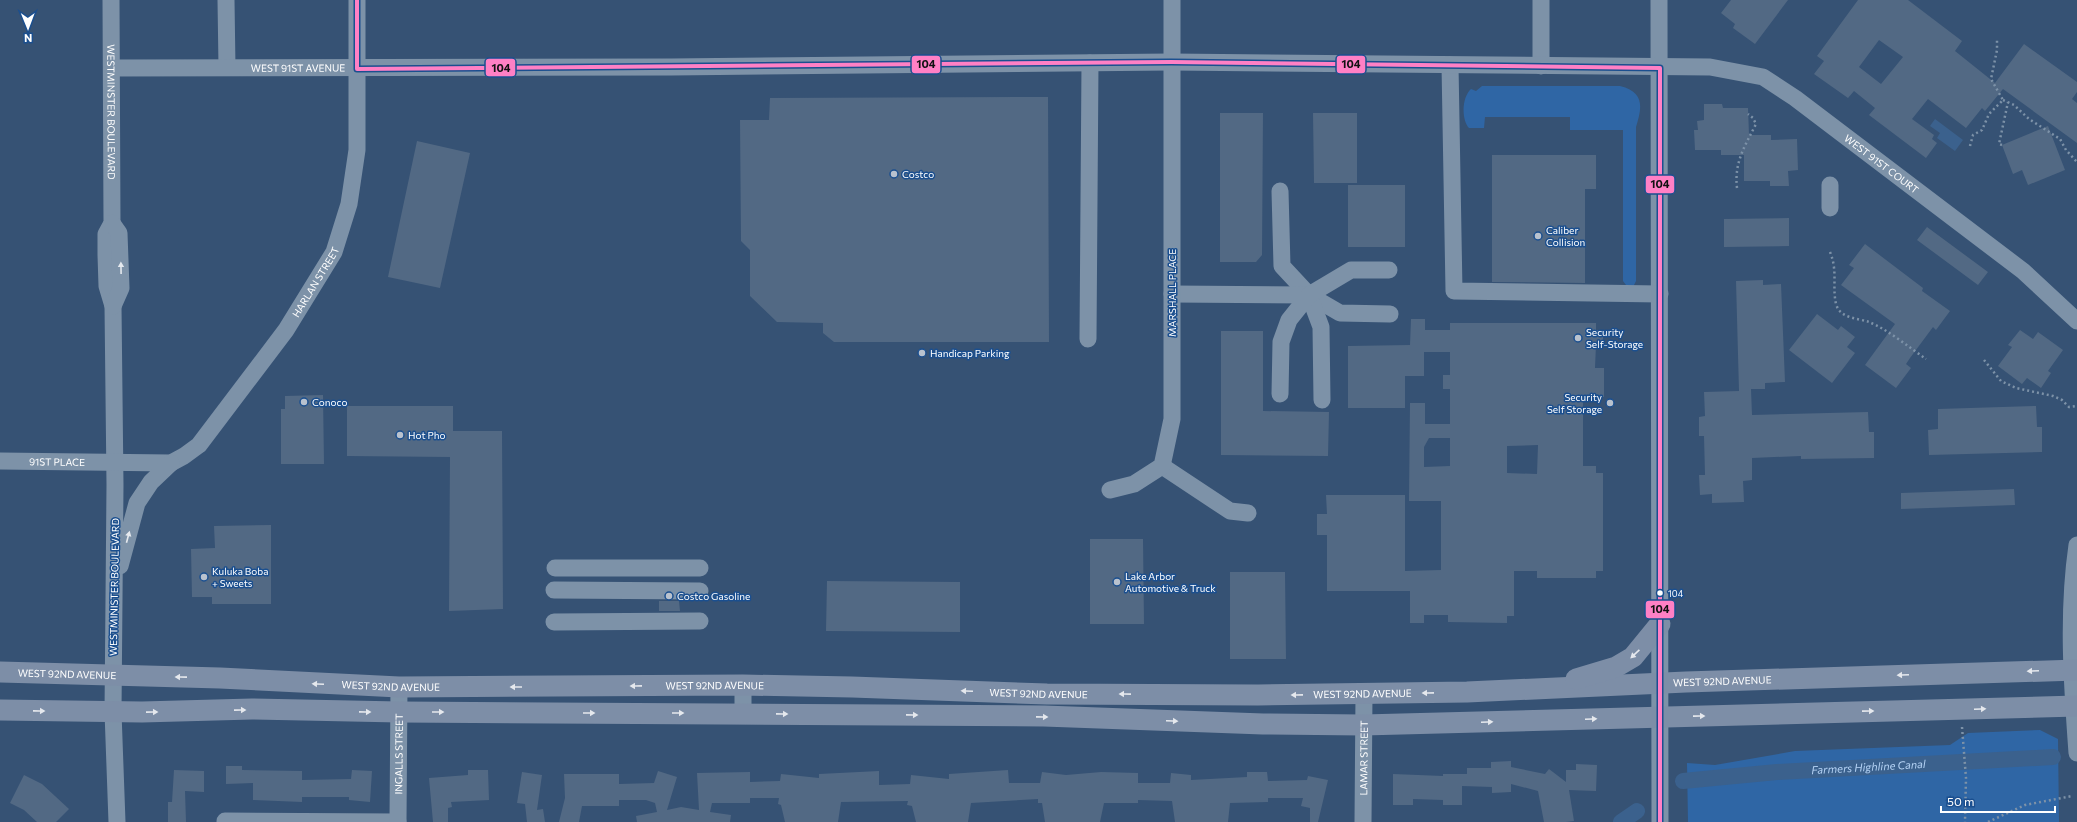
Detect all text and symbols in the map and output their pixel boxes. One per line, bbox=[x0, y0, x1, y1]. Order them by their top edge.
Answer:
north arrow bbox=[8, 8, 48, 48]
text: N bbox=[24, 32, 32, 45]
street label: WESTMINSTER BOULEVARD bbox=[105, 44, 118, 180]
line badge: 104 bbox=[911, 55, 941, 74]
line badge: 104 bbox=[1336, 55, 1366, 74]
text: 104 bbox=[916, 57, 936, 70]
text: 104 bbox=[1341, 57, 1361, 70]
line badge: 104 bbox=[485, 58, 516, 77]
text: 104 bbox=[491, 61, 511, 74]
street label: WEST 91ST AVENUE bbox=[251, 62, 345, 74]
street label: WEST 91ST COURT bbox=[1842, 132, 1922, 196]
place label: Costco bbox=[902, 168, 934, 180]
marker: Costco bbox=[889, 169, 899, 179]
line badge: 104 bbox=[1645, 175, 1675, 194]
text: 104 bbox=[1650, 177, 1670, 190]
place label: Caliber Collision bbox=[1546, 224, 1585, 248]
marker: Caliber Collision bbox=[1533, 231, 1543, 241]
street label: HARLAN STREET bbox=[289, 245, 341, 319]
street label: MARSHALL PLACE bbox=[1166, 249, 1178, 337]
one-way arrow bbox=[118, 261, 124, 274]
place label: Security Self-Storage bbox=[1586, 326, 1643, 350]
marker: Security Self-Storage bbox=[1573, 333, 1583, 343]
place label: Handicap Parking bbox=[930, 347, 1010, 359]
marker: Handicap Parking bbox=[917, 348, 927, 358]
place label: Security Self Storage bbox=[1547, 391, 1602, 415]
place label: Conoco bbox=[312, 396, 347, 408]
marker: Conoco bbox=[299, 397, 309, 407]
marker: Security Self Storage bbox=[1605, 398, 1615, 408]
place label: Hot Pho bbox=[408, 429, 445, 441]
marker: Hot Pho bbox=[395, 430, 405, 440]
street label: 91ST PLACE bbox=[29, 455, 85, 468]
street label: WESTMINISTER BOULEVARD bbox=[107, 518, 121, 656]
one-way arrow bbox=[125, 531, 131, 543]
place label: Kuluka Boba + Sweets bbox=[212, 565, 268, 589]
place label: Lake Arbor Automotive & Truck bbox=[1125, 570, 1216, 594]
marker: Kuluka Boba + Sweets bbox=[199, 572, 209, 582]
marker: Lake Arbor Automotive & Truck bbox=[1112, 577, 1122, 587]
marker: 104 bbox=[1655, 588, 1665, 598]
place label: 104 bbox=[1668, 588, 1684, 599]
place label: Costco Gasoline bbox=[677, 590, 750, 602]
marker: Costco Gasoline bbox=[664, 591, 674, 601]
line badge: 104 bbox=[1645, 600, 1675, 619]
text: 104 bbox=[1650, 602, 1670, 615]
one-way arrow bbox=[1630, 650, 1640, 659]
street label: WEST 92ND AVENUE bbox=[18, 666, 116, 681]
one-way arrow bbox=[2026, 668, 2039, 674]
one-way arrow bbox=[1896, 672, 1909, 678]
street label: WEST 92ND AVENUE bbox=[1673, 673, 1772, 689]
one-way arrow bbox=[174, 674, 187, 680]
street label: WEST 92ND AVENUE bbox=[341, 678, 440, 693]
street label: WEST 92ND AVENUE bbox=[665, 679, 764, 691]
one-way arrow bbox=[312, 680, 324, 687]
one-way arrow bbox=[630, 683, 642, 690]
one-way arrow bbox=[509, 684, 522, 690]
street label: WEST 92ND AVENUE bbox=[989, 686, 1088, 700]
one-way arrow bbox=[961, 687, 973, 694]
street label: WEST 92ND AVENUE bbox=[1313, 687, 1412, 700]
one-way arrow bbox=[1421, 690, 1434, 696]
one-way arrow bbox=[1118, 691, 1131, 697]
one-way arrow bbox=[1290, 692, 1303, 698]
one-way arrow bbox=[1974, 705, 1986, 712]
one-way arrow bbox=[234, 707, 247, 713]
one-way arrow bbox=[33, 708, 46, 714]
one-way arrow bbox=[146, 708, 158, 715]
one-way arrow bbox=[1862, 708, 1874, 715]
one-way arrow bbox=[359, 709, 372, 715]
one-way arrow bbox=[432, 709, 445, 715]
one-way arrow bbox=[583, 710, 596, 716]
one-way arrow bbox=[672, 710, 685, 716]
one-way arrow bbox=[776, 711, 789, 717]
one-way arrow bbox=[906, 712, 919, 718]
one-way arrow bbox=[1693, 712, 1705, 719]
street label: INGALLS STREET bbox=[392, 713, 405, 795]
one-way arrow bbox=[1036, 713, 1048, 720]
one-way arrow bbox=[1585, 715, 1597, 722]
one-way arrow bbox=[1166, 718, 1179, 724]
one-way arrow bbox=[1481, 719, 1494, 725]
street label: LAMAR STREET bbox=[1357, 720, 1370, 796]
water label: Farmers Highline Canal bbox=[1811, 757, 1926, 776]
scale bar bbox=[1941, 788, 2055, 814]
text: 50 m bbox=[1947, 794, 1975, 808]

